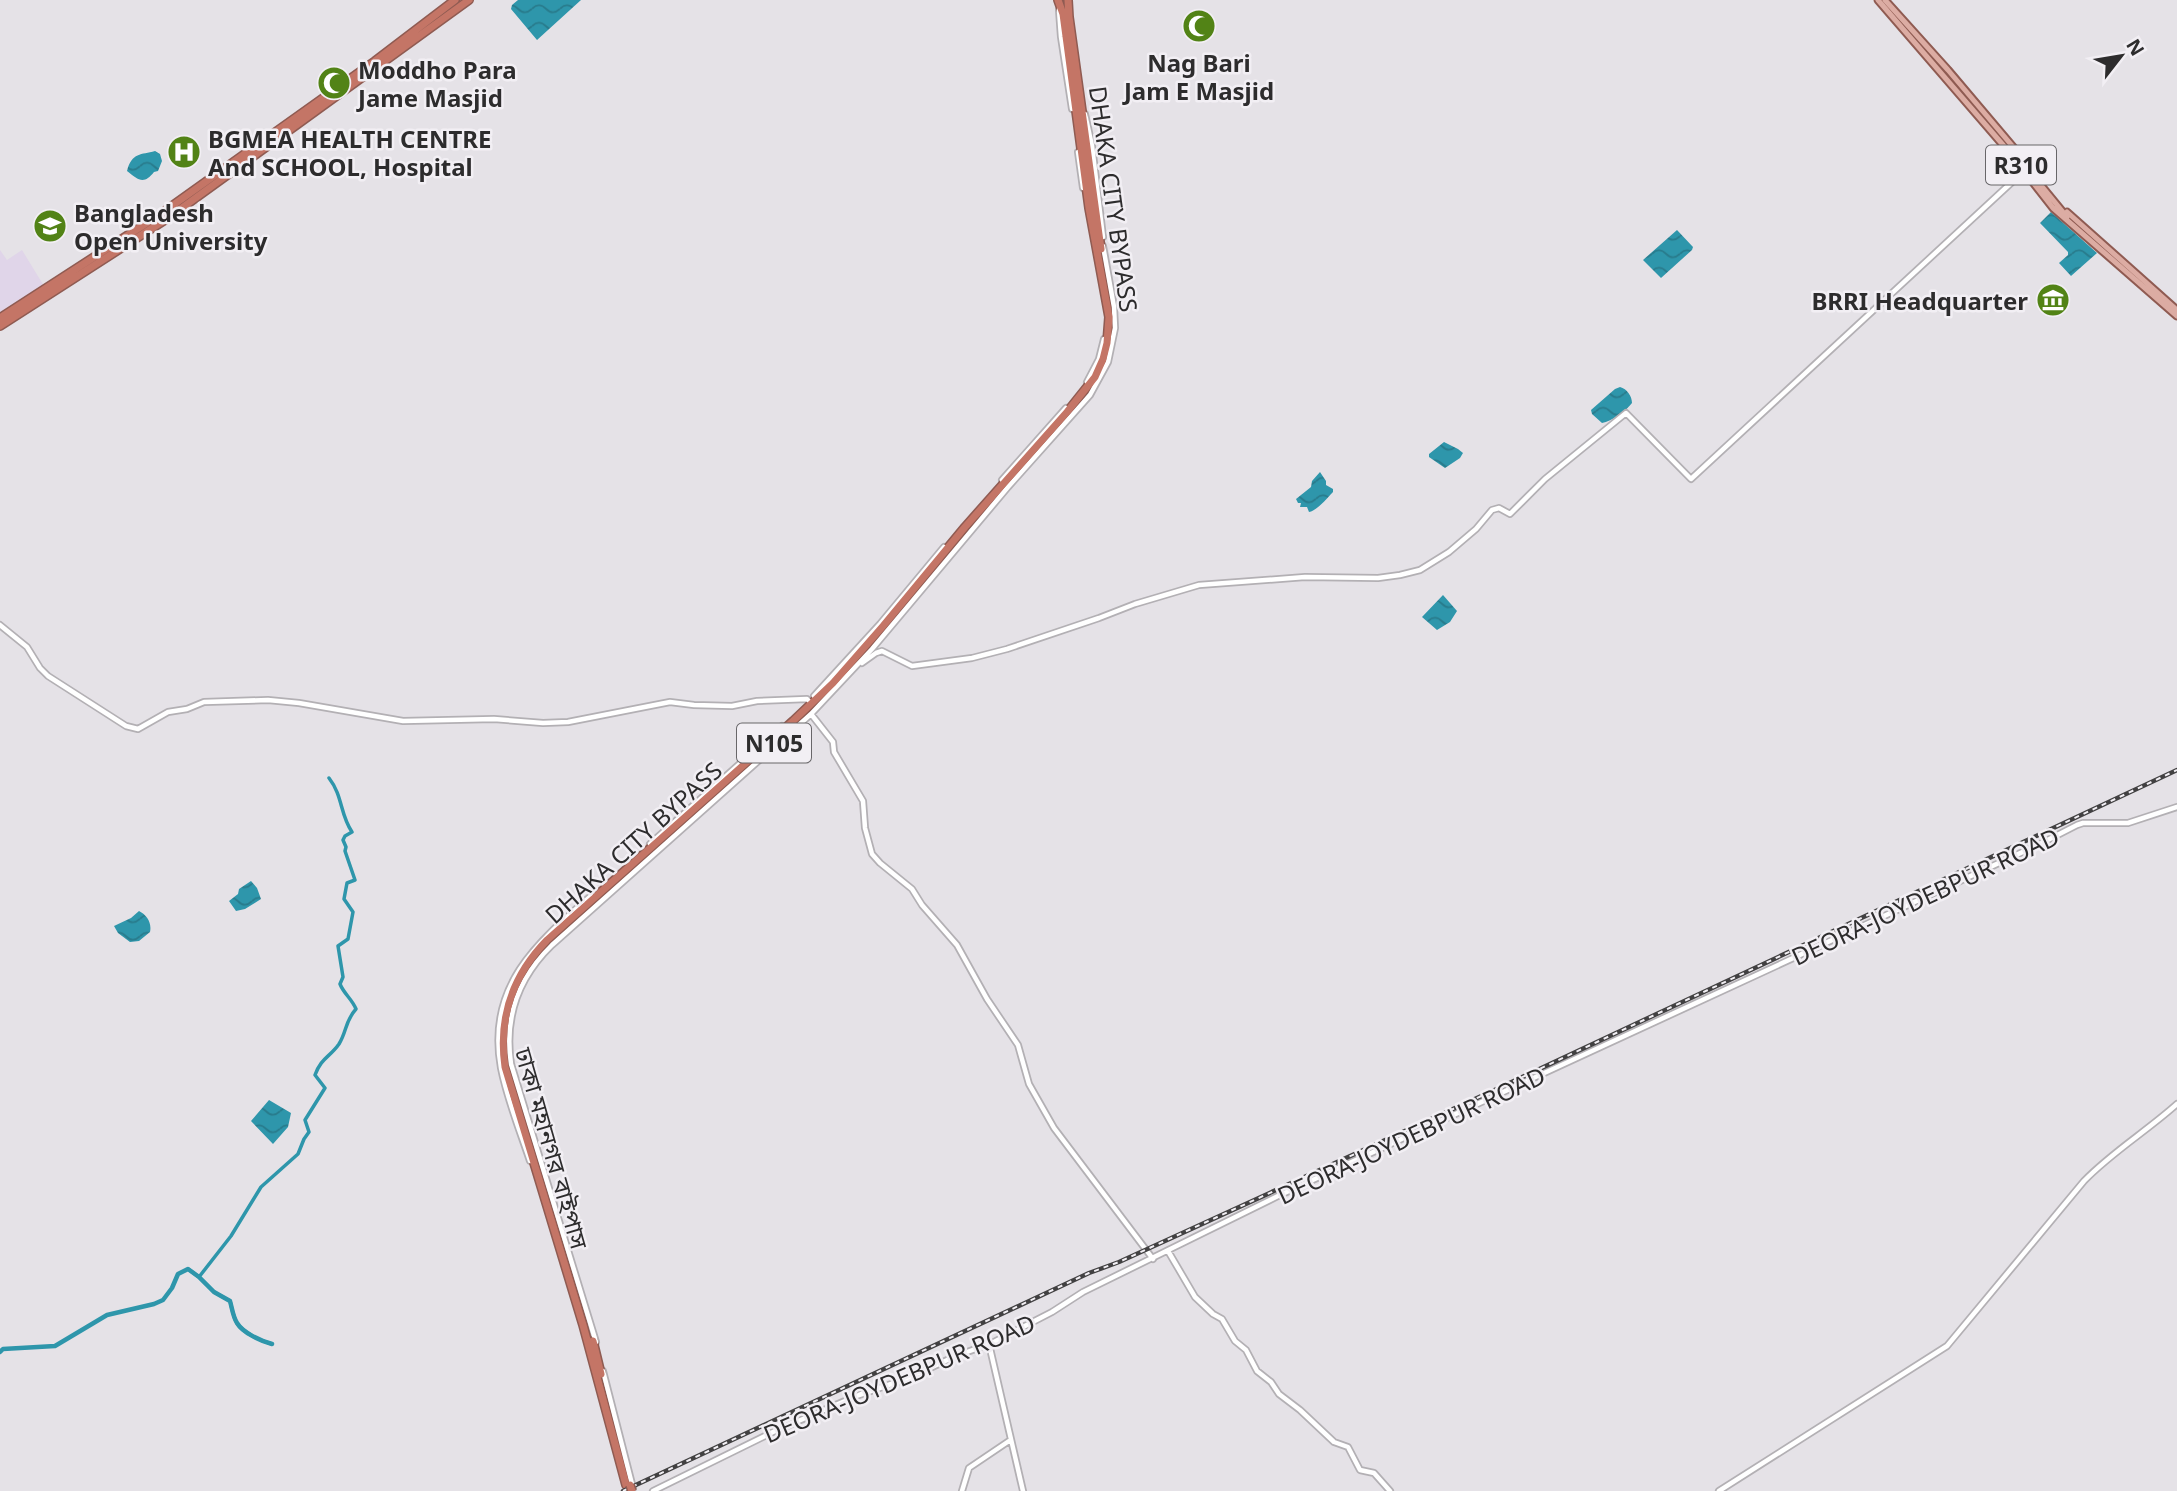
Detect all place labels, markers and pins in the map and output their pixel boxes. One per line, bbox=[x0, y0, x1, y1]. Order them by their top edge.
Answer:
mosque icon: Nag Bari Jam E Masjid bbox=[1180, 7, 1218, 45]
place label: Nag Bari Jam E Masjid bbox=[1122, 46, 1274, 107]
place label: Moddho Para Jame Masjid bbox=[356, 53, 517, 114]
mosque icon: Moddho Para Jame Masjid bbox=[315, 64, 353, 102]
place label: BGMEA HEALTH CENTRE And SCHOOL, Hospital bbox=[208, 122, 491, 183]
hospital icon: BGMEA HEALTH CENTRE And SCHOOL, Hospital bbox=[165, 133, 203, 171]
place label: Bangladesh Open University bbox=[74, 196, 268, 257]
school or university icon: Bangladesh Open University bbox=[31, 207, 69, 245]
museum icon: BRRI Headquarter bbox=[2034, 281, 2072, 319]
place label: BRRI Headquarter bbox=[1811, 284, 2028, 317]

